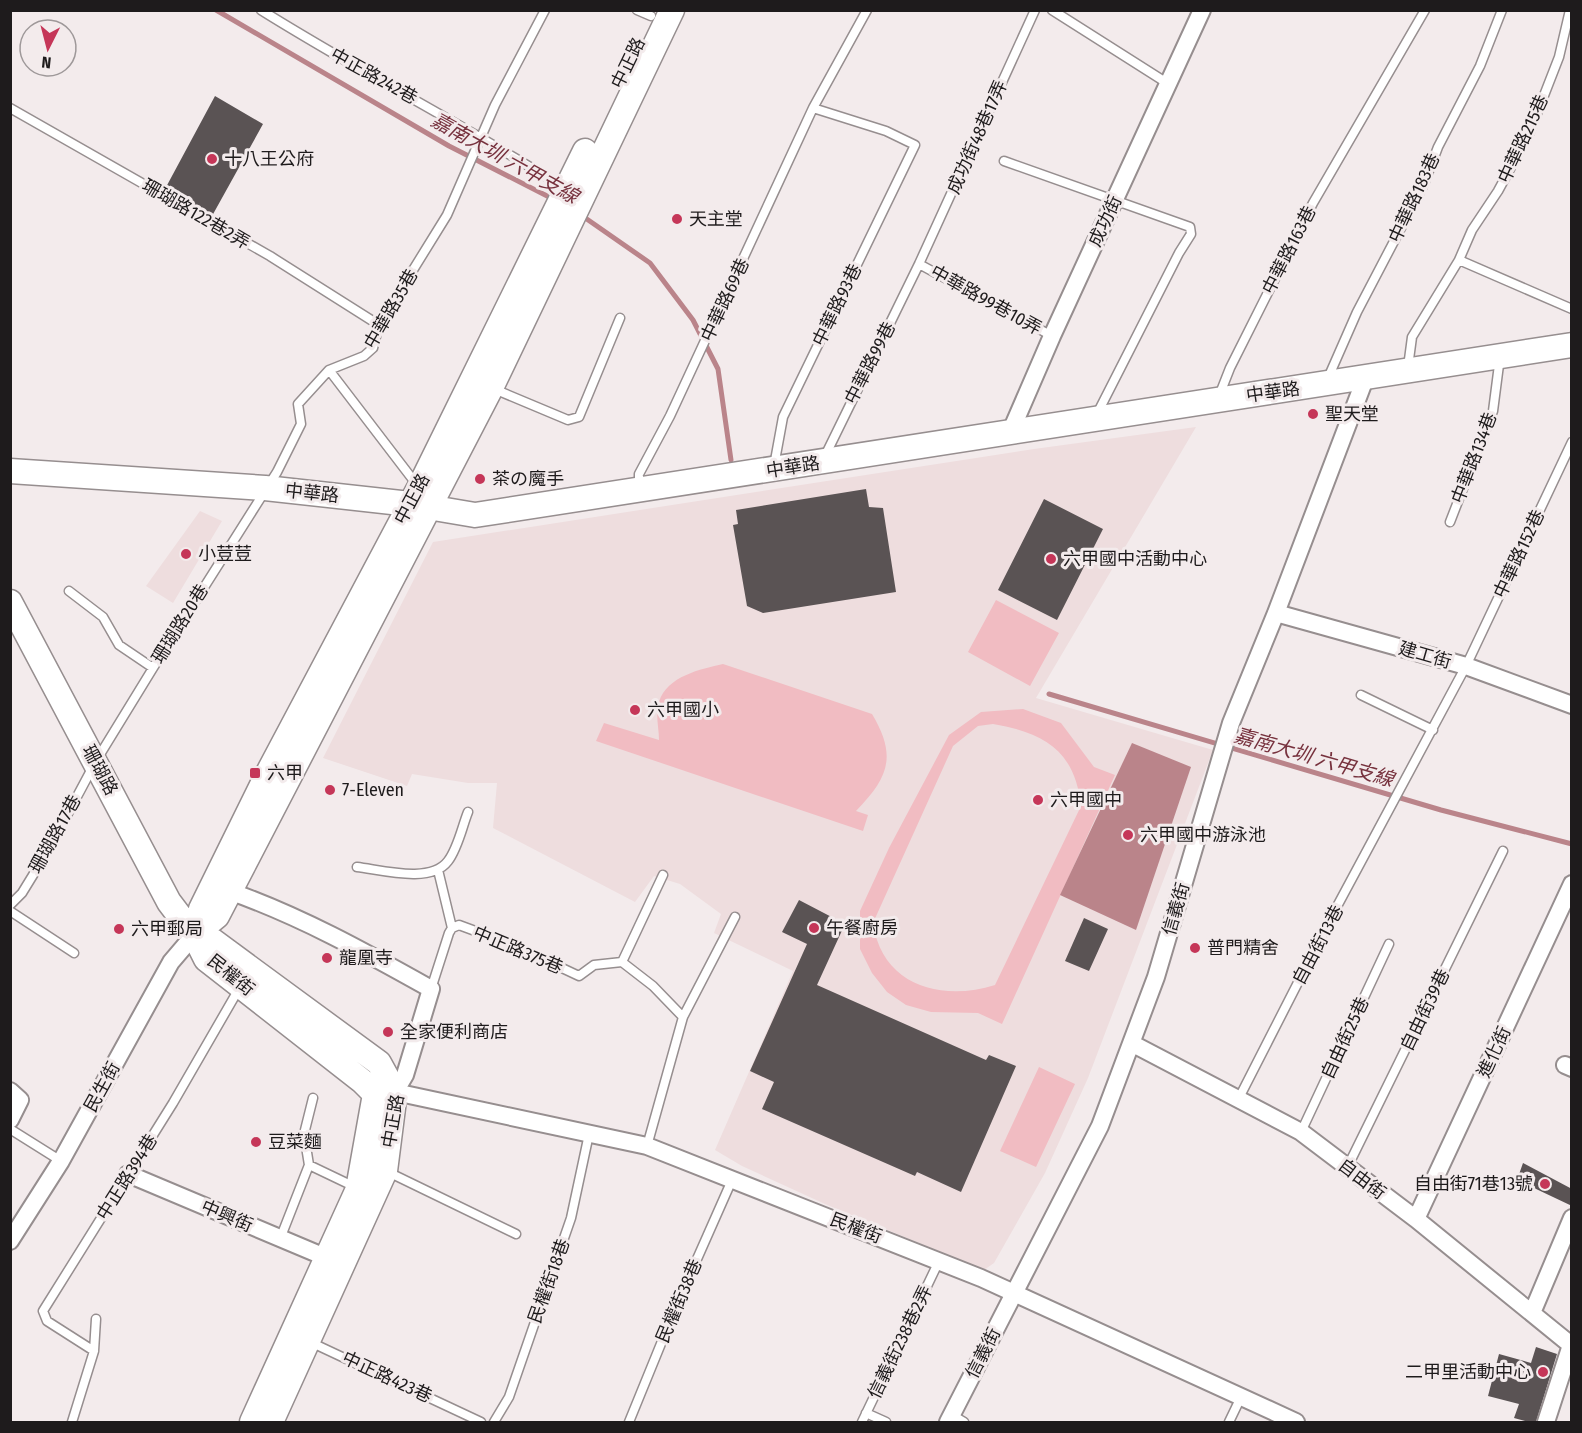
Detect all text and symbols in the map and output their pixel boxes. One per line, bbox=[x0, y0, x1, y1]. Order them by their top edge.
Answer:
north arrow bbox=[18, 18, 78, 78]
street label: 中正路 bbox=[606, 34, 650, 92]
street label: 中正路242巷 bbox=[327, 43, 421, 109]
text: N bbox=[41, 52, 52, 72]
street label: 成功街48巷17弄 bbox=[942, 77, 1012, 197]
street label: 中華路215巷 bbox=[1493, 91, 1553, 187]
water label: 嘉南大圳 六甲支線 bbox=[427, 108, 585, 209]
place label: 十八王公府 bbox=[224, 148, 314, 170]
street label: 中華路183巷 bbox=[1384, 150, 1444, 246]
marker: 十八王公府 bbox=[205, 152, 219, 166]
street label: 珊瑚路122巷2弄 bbox=[138, 174, 254, 254]
street label: 成功街 bbox=[1084, 192, 1126, 250]
street label: 中華路163巷 bbox=[1257, 202, 1321, 298]
place label: 天主堂 bbox=[689, 208, 743, 230]
marker: 天主堂 bbox=[670, 212, 684, 226]
street label: 中華路69巷 bbox=[696, 255, 754, 345]
street label: 中華路93巷 bbox=[808, 260, 866, 350]
street label: 中華路99巷10弄 bbox=[926, 260, 1046, 340]
street label: 中華路35巷 bbox=[359, 265, 423, 353]
street label: 中華路99巷 bbox=[840, 318, 900, 408]
street label: 中華路 bbox=[1245, 377, 1301, 407]
place label: 聖天堂 bbox=[1325, 403, 1379, 425]
marker: 聖天堂 bbox=[1306, 407, 1320, 421]
street label: 中華路134巷 bbox=[1447, 409, 1501, 507]
street label: 中華路 bbox=[765, 452, 821, 482]
place label: 茶の魔手 bbox=[492, 468, 564, 490]
street label: 中正路 bbox=[390, 470, 434, 528]
marker: 茶の魔手 bbox=[473, 472, 487, 486]
street label: 中華路 bbox=[284, 479, 340, 507]
street label: 中華路152巷 bbox=[1489, 506, 1549, 602]
place label: 小荳荳 bbox=[198, 543, 252, 565]
marker: 小荳荳 bbox=[179, 547, 193, 561]
place label: 六甲國中活動中心 bbox=[1063, 548, 1207, 570]
marker: 六甲國中活動中心 bbox=[1044, 552, 1058, 566]
street label: 珊瑚路20巷 bbox=[147, 580, 213, 668]
street label: 建工街 bbox=[1396, 637, 1454, 673]
place label: 六甲國小 bbox=[647, 699, 719, 721]
marker: 六甲國小 bbox=[628, 703, 642, 717]
water label: 嘉南大圳 六甲支線 bbox=[1232, 723, 1398, 792]
street label: 珊瑚路 bbox=[78, 741, 122, 799]
place label: 六甲 bbox=[267, 762, 303, 784]
marker: 六甲 bbox=[248, 766, 262, 780]
place label: 7-Eleven bbox=[342, 779, 404, 801]
marker: 7-Eleven bbox=[323, 783, 337, 797]
place label: 六甲國中 bbox=[1050, 789, 1122, 811]
street label: 珊瑚路17巷 bbox=[24, 791, 86, 877]
marker: 六甲國中 bbox=[1031, 793, 1045, 807]
place label: 六甲國中游泳池 bbox=[1140, 824, 1266, 846]
marker: 六甲國中游泳池 bbox=[1121, 828, 1135, 842]
street label: 信義街 bbox=[1158, 880, 1194, 938]
street label: 自由街13巷 bbox=[1288, 901, 1348, 989]
place label: 午餐廚房 bbox=[826, 917, 898, 939]
place label: 六甲郵局 bbox=[131, 918, 203, 940]
street label: 中正路375巷 bbox=[470, 921, 566, 979]
marker: 午餐廚房 bbox=[807, 921, 821, 935]
marker: 六甲郵局 bbox=[112, 922, 126, 936]
place label: 普門精舍 bbox=[1207, 937, 1279, 959]
marker: 普門精舍 bbox=[1188, 941, 1202, 955]
place label: 龍凰寺 bbox=[339, 947, 393, 969]
street label: 民權街 bbox=[203, 949, 259, 1001]
marker: 龍凰寺 bbox=[320, 951, 334, 965]
street label: 自由街39巷 bbox=[1396, 965, 1454, 1055]
street label: 自由街25巷 bbox=[1316, 993, 1374, 1083]
place label: 全家便利商店 bbox=[400, 1021, 508, 1043]
street label: 進化街 bbox=[1473, 1023, 1515, 1081]
marker: 全家便利商店 bbox=[381, 1025, 395, 1039]
street label: 民生街 bbox=[79, 1058, 125, 1116]
street label: 中正路 bbox=[377, 1093, 409, 1149]
street label: 中正路394巷 bbox=[92, 1130, 162, 1224]
place label: 豆菜麵 bbox=[268, 1131, 322, 1153]
marker: 豆菜麵 bbox=[249, 1135, 263, 1149]
street label: 自由街 bbox=[1334, 1154, 1390, 1204]
place label: 自由街71巷13號 bbox=[1414, 1173, 1533, 1195]
marker: 自由街71巷13號 bbox=[1538, 1177, 1552, 1191]
street label: 中興街 bbox=[198, 1195, 256, 1237]
street label: 民權街 bbox=[827, 1208, 885, 1248]
street label: 民權街18巷 bbox=[524, 1236, 574, 1326]
street label: 民權街38巷 bbox=[651, 1256, 707, 1346]
street label: 信義街238巷2弄 bbox=[863, 1282, 937, 1402]
street label: 信義街 bbox=[961, 1324, 1005, 1382]
street label: 中正路423巷 bbox=[339, 1347, 435, 1407]
place label: 二甲里活動中心 bbox=[1405, 1361, 1531, 1383]
marker: 二甲里活動中心 bbox=[1536, 1365, 1550, 1379]

